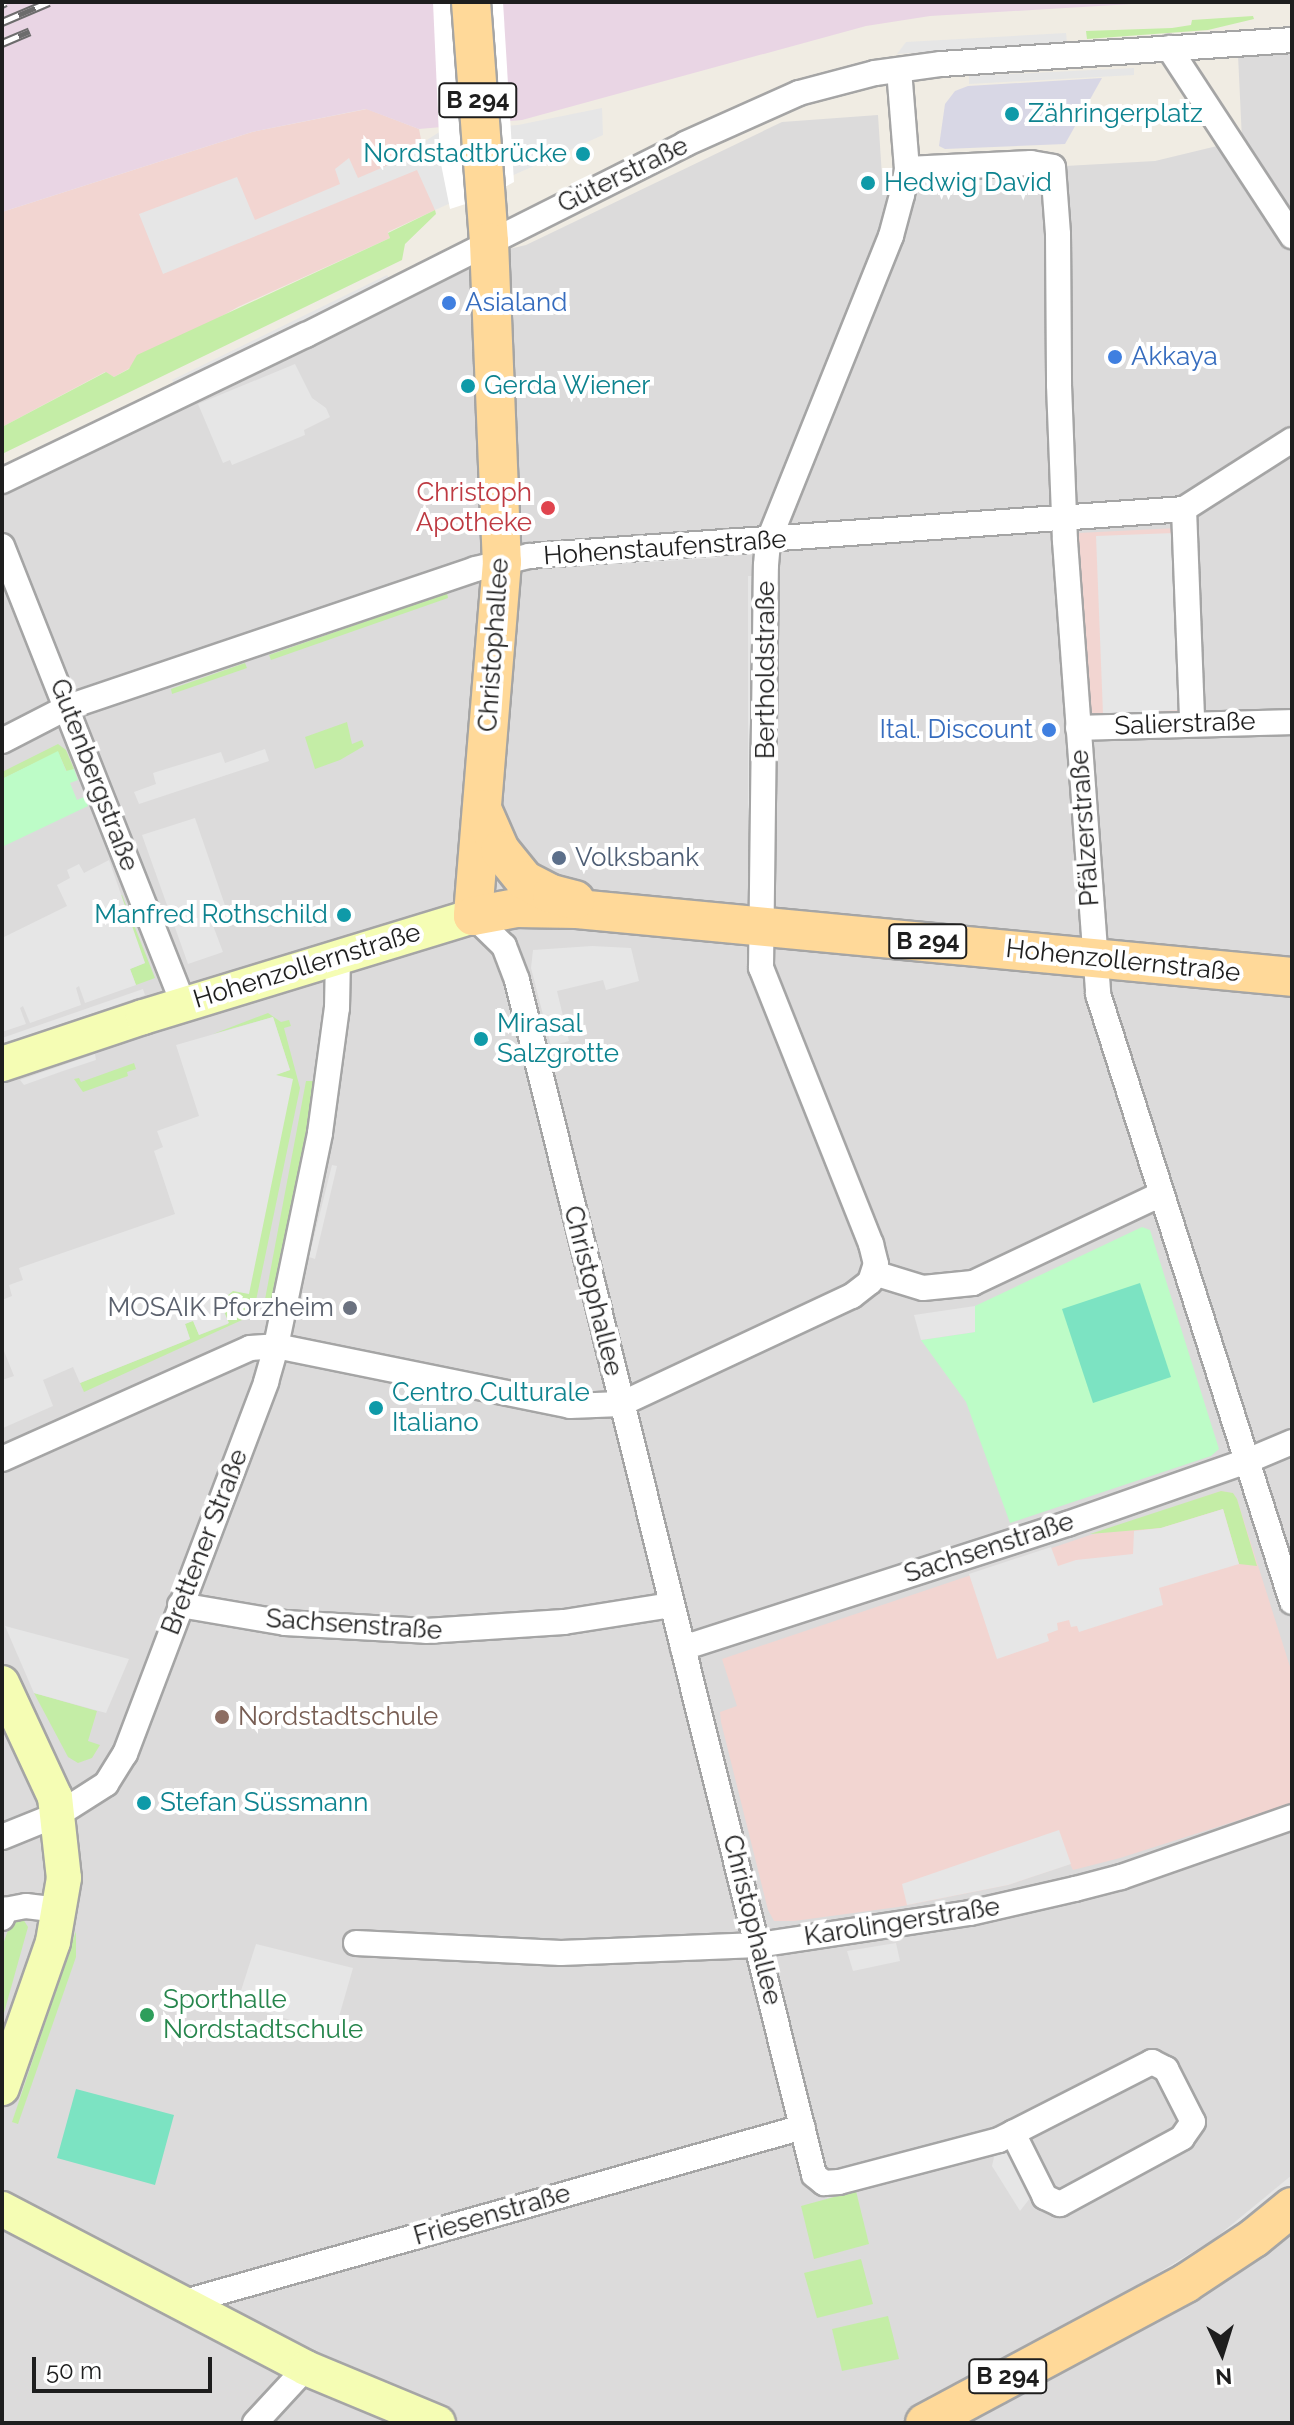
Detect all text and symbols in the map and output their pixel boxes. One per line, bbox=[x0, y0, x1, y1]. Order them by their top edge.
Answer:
road number: B 294 bbox=[438, 80, 518, 120]
place label: Zähringerplatz bbox=[1028, 98, 1203, 130]
marker: Zähringerplatz bbox=[1003, 105, 1021, 123]
street label: Güterstraße bbox=[553, 130, 693, 220]
place label: Nordstadtbrücke bbox=[363, 138, 567, 170]
marker: Nordstadtbrücke bbox=[574, 145, 592, 163]
place label: Hedwig David bbox=[884, 167, 1052, 199]
marker: Hedwig David bbox=[859, 174, 877, 192]
place label: Asialand bbox=[465, 287, 567, 319]
marker: Asialand bbox=[440, 294, 458, 312]
place label: Akkaya bbox=[1131, 341, 1218, 373]
marker: Akkaya bbox=[1106, 348, 1124, 366]
place label: Gerda Wiener bbox=[484, 370, 651, 402]
marker: Gerda Wiener bbox=[459, 377, 477, 395]
place label: Christoph Apotheke bbox=[416, 477, 532, 538]
marker: Christoph Apotheke bbox=[539, 499, 557, 517]
street label: Hohenstaufenstraße bbox=[542, 524, 788, 572]
street label: Christophallee bbox=[472, 557, 516, 733]
street label: Bertholdstraße bbox=[750, 581, 782, 759]
street label: Gutenbergstraße bbox=[43, 675, 145, 875]
street label: Salierstraße bbox=[1114, 706, 1256, 742]
place label: Ital. Discount bbox=[880, 714, 1033, 746]
marker: Ital. Discount bbox=[1040, 721, 1058, 739]
street label: Pfälzerstraße bbox=[1064, 749, 1106, 907]
place label: Volksbank bbox=[575, 842, 699, 874]
marker: Volksbank bbox=[550, 849, 568, 867]
place label: Manfred Rothschild bbox=[94, 899, 328, 931]
marker: Manfred Rothschild bbox=[335, 906, 353, 924]
street label: Hohenzollernstraße bbox=[190, 917, 424, 1015]
road number: B 294 bbox=[888, 921, 968, 961]
street label: Hohenzollernstraße bbox=[1004, 933, 1242, 989]
place label: Mirasal Salzgrotte bbox=[497, 1008, 619, 1070]
marker: Mirasal Salzgrotte bbox=[472, 1030, 490, 1048]
street label: Christophallee bbox=[557, 1203, 629, 1379]
place label: MOSAIK Pforzheim bbox=[107, 1292, 334, 1324]
marker: MOSAIK Pforzheim bbox=[341, 1299, 359, 1317]
place label: Centro Culturale Italiano bbox=[392, 1377, 590, 1438]
marker: Centro Culturale Italiano bbox=[367, 1399, 385, 1417]
street label: Brettener Straße bbox=[155, 1445, 255, 1639]
street label: Sachsenstraße bbox=[900, 1506, 1078, 1590]
street label: Sachsenstraße bbox=[265, 1603, 443, 1647]
place label: Nordstadtschule bbox=[238, 1701, 438, 1733]
marker: Nordstadtschule bbox=[213, 1708, 231, 1726]
place label: Stefan Süssmann bbox=[160, 1787, 368, 1819]
marker: Stefan Süssmann bbox=[135, 1794, 153, 1812]
street label: Christophallee bbox=[716, 1832, 788, 2008]
street label: Karolingerstraße bbox=[802, 1891, 1002, 1953]
place label: Sporthalle Nordstadtschule bbox=[163, 1984, 363, 2046]
marker: Sporthalle Nordstadtschule bbox=[138, 2006, 156, 2024]
street label: Friesenstraße bbox=[410, 2178, 574, 2252]
north arrow bbox=[1182, 2313, 1262, 2393]
scale bar bbox=[36, 2341, 216, 2391]
text: 50 m bbox=[46, 2356, 102, 2385]
road number: B 294 bbox=[968, 2356, 1048, 2396]
text: N bbox=[1214, 2363, 1233, 2390]

